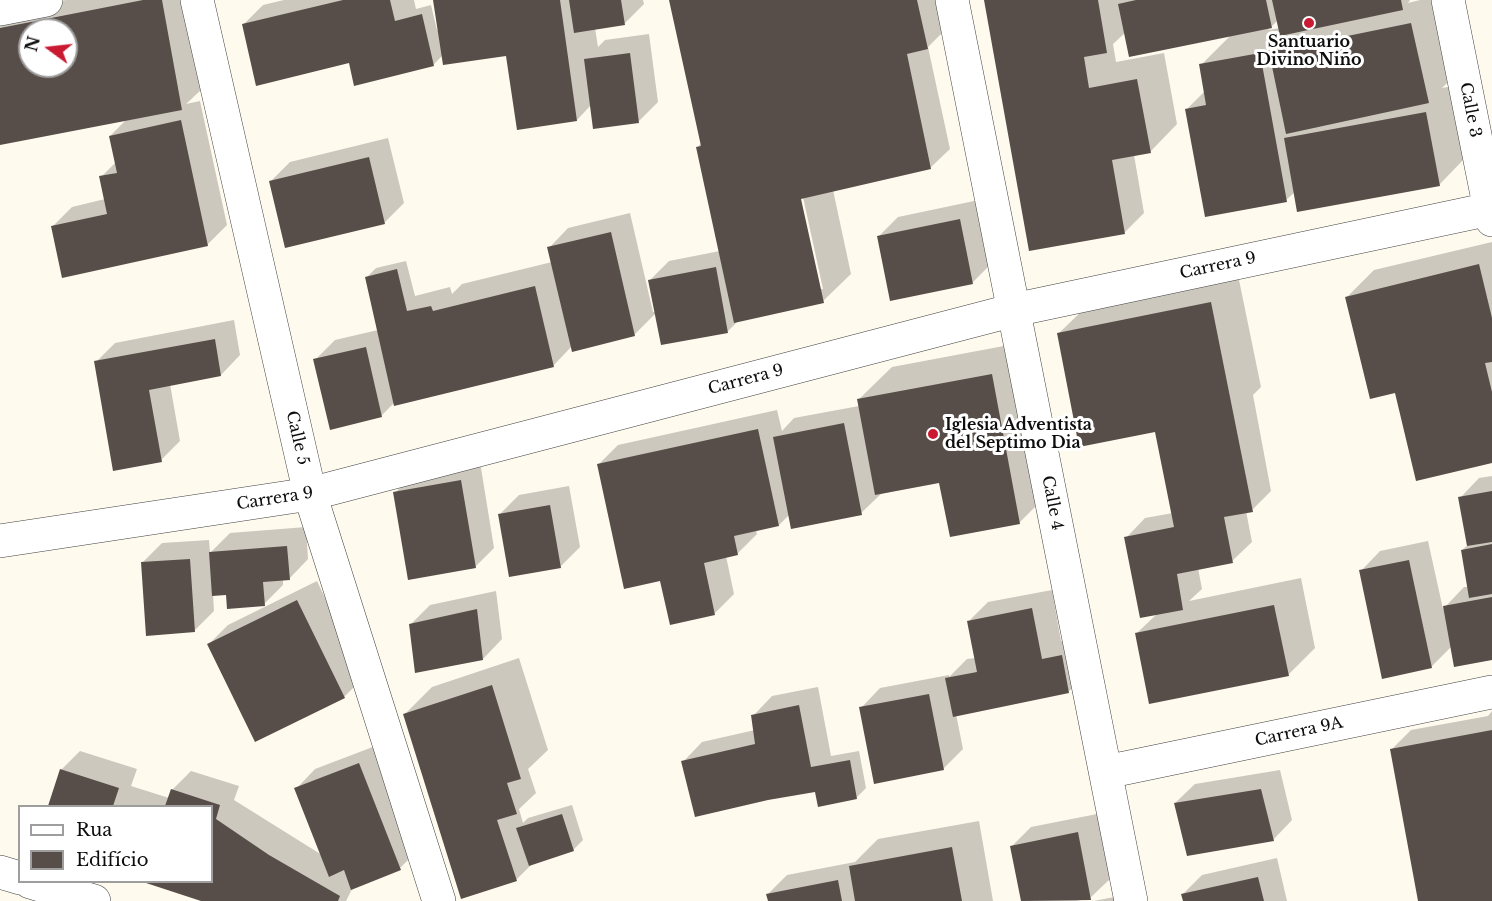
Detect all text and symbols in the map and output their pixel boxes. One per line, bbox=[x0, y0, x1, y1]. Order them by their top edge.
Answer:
marker: Santuario Divino Niño bbox=[1302, 16, 1316, 30]
north arrow bbox=[18, 18, 78, 78]
place label: Santuario Divino Niño bbox=[1256, 32, 1362, 70]
text: N bbox=[21, 34, 44, 54]
street label: Calle 3 bbox=[1455, 81, 1485, 139]
street label: Carrera 9 bbox=[1178, 249, 1258, 283]
street label: Carrera 9 bbox=[706, 361, 786, 399]
street label: Calle 5 bbox=[281, 409, 313, 467]
place label: Iglesia Adventista del Septimo Dia bbox=[945, 415, 1092, 453]
marker: Iglesia Adventista del Septimo Dia bbox=[926, 427, 940, 441]
street label: Calle 4 bbox=[1037, 474, 1067, 532]
street label: Carrera 9 bbox=[235, 483, 315, 515]
street label: Carrera 9A bbox=[1253, 713, 1345, 751]
legend bbox=[18, 805, 213, 883]
text: Rua bbox=[76, 819, 112, 841]
text: Edifício bbox=[76, 849, 149, 871]

